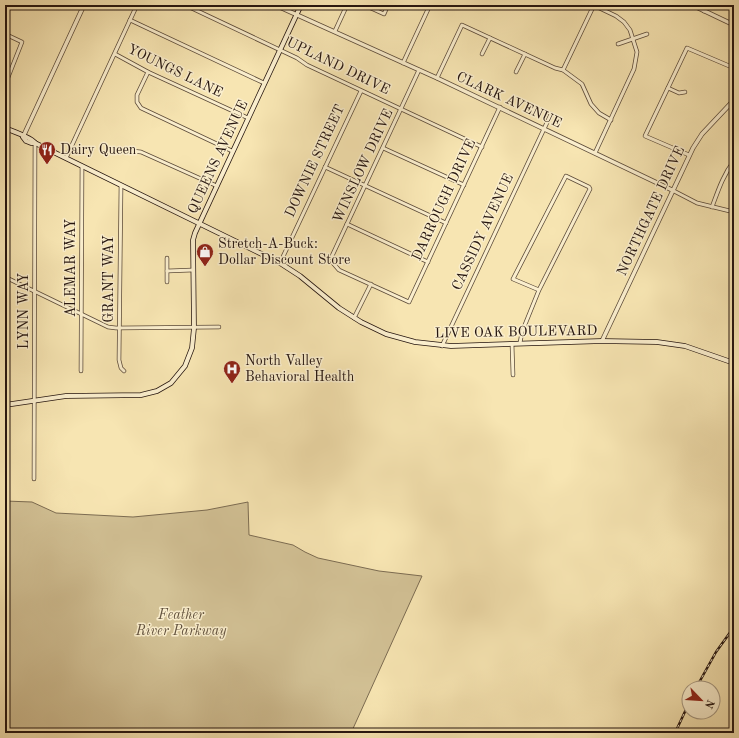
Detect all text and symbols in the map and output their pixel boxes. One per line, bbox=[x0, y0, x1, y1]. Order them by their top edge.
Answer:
street label: UPLAND DRIVE bbox=[284, 35, 392, 97]
street label: YOUNGS LANE bbox=[125, 42, 225, 100]
street label: CLARK AVENUE bbox=[454, 70, 564, 130]
street label: QUEENS AVENUE bbox=[186, 98, 250, 216]
street label: DOWNIE STREET bbox=[283, 103, 347, 219]
street label: WINSLOW DRIVE bbox=[330, 107, 396, 225]
street label: DARROUGH DRIVE bbox=[410, 137, 478, 263]
restaurant icon: Dairy Queen bbox=[37, 140, 57, 165]
place label: Dairy Queen bbox=[60, 143, 137, 157]
street label: NORTHGATE DRIVE bbox=[615, 144, 687, 278]
street label: CASSIDY AVENUE bbox=[450, 172, 516, 292]
street label: ALEMAR WAY bbox=[64, 219, 78, 317]
street label: GRANT WAY bbox=[102, 235, 116, 323]
place label: Stretch-A-Buck: Dollar Discount Store bbox=[218, 237, 350, 267]
shop icon: Stretch-A-Buck: Dollar Discount Store bbox=[195, 242, 215, 267]
street label: LYNN WAY bbox=[17, 273, 31, 349]
street label: LIVE OAK BOULEVARD bbox=[434, 324, 598, 340]
place label: North Valley Behavioral Health bbox=[245, 354, 355, 384]
hospital icon: North Valley Behavioral Health bbox=[222, 359, 242, 384]
park label: Feather River Parkway bbox=[135, 608, 227, 639]
north arrow bbox=[681, 680, 721, 720]
text: N bbox=[702, 697, 715, 710]

